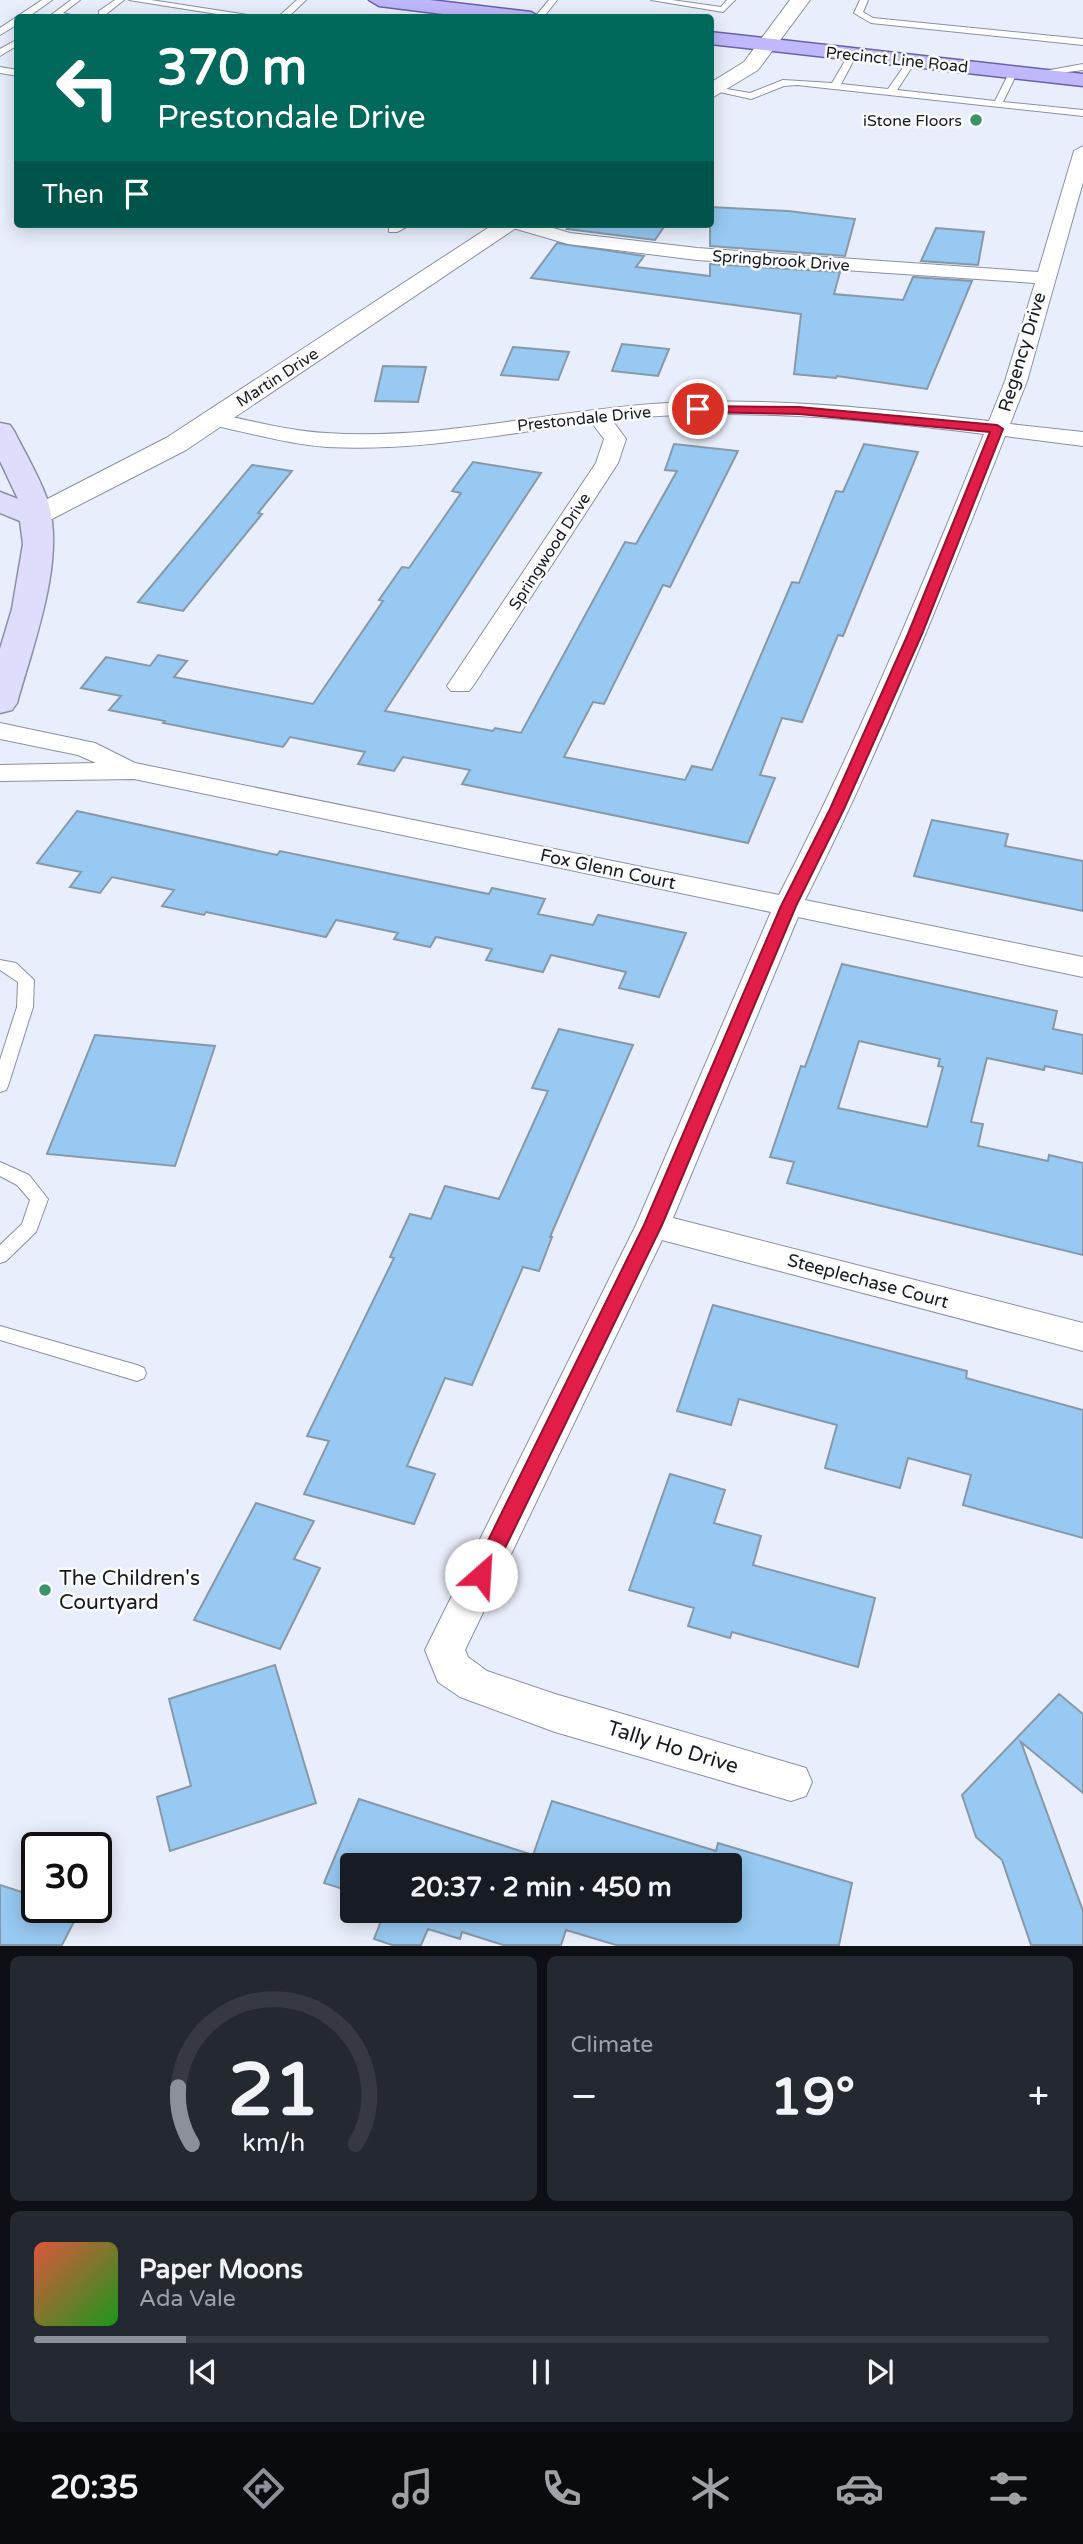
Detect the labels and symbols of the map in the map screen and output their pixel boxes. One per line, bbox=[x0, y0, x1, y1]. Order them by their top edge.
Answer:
street label: Precinct Line Road bbox=[825, 43, 969, 77]
place label: iStone Floors bbox=[863, 111, 962, 131]
marker: iStone Floors bbox=[968, 112, 984, 128]
street label: Springbrook Drive bbox=[712, 246, 850, 276]
street label: Regency Drive bbox=[993, 290, 1051, 414]
street label: Martin Drive bbox=[233, 344, 322, 412]
pin bbox=[668, 379, 728, 439]
street label: Prestondale Drive bbox=[516, 402, 652, 436]
street label: Springwood Drive bbox=[505, 489, 595, 614]
street label: Fox Glenn Court bbox=[538, 844, 678, 894]
street label: Steeplechase Court bbox=[785, 1249, 951, 1313]
position arrow bbox=[444, 1538, 518, 1612]
place label: The Children's Courtyard bbox=[59, 1566, 200, 1615]
marker: The Children's Courtyard bbox=[37, 1582, 53, 1598]
street label: Tally Ho Drive bbox=[604, 1716, 741, 1779]
speed limit sign: 30 bbox=[21, 1832, 112, 1923]

